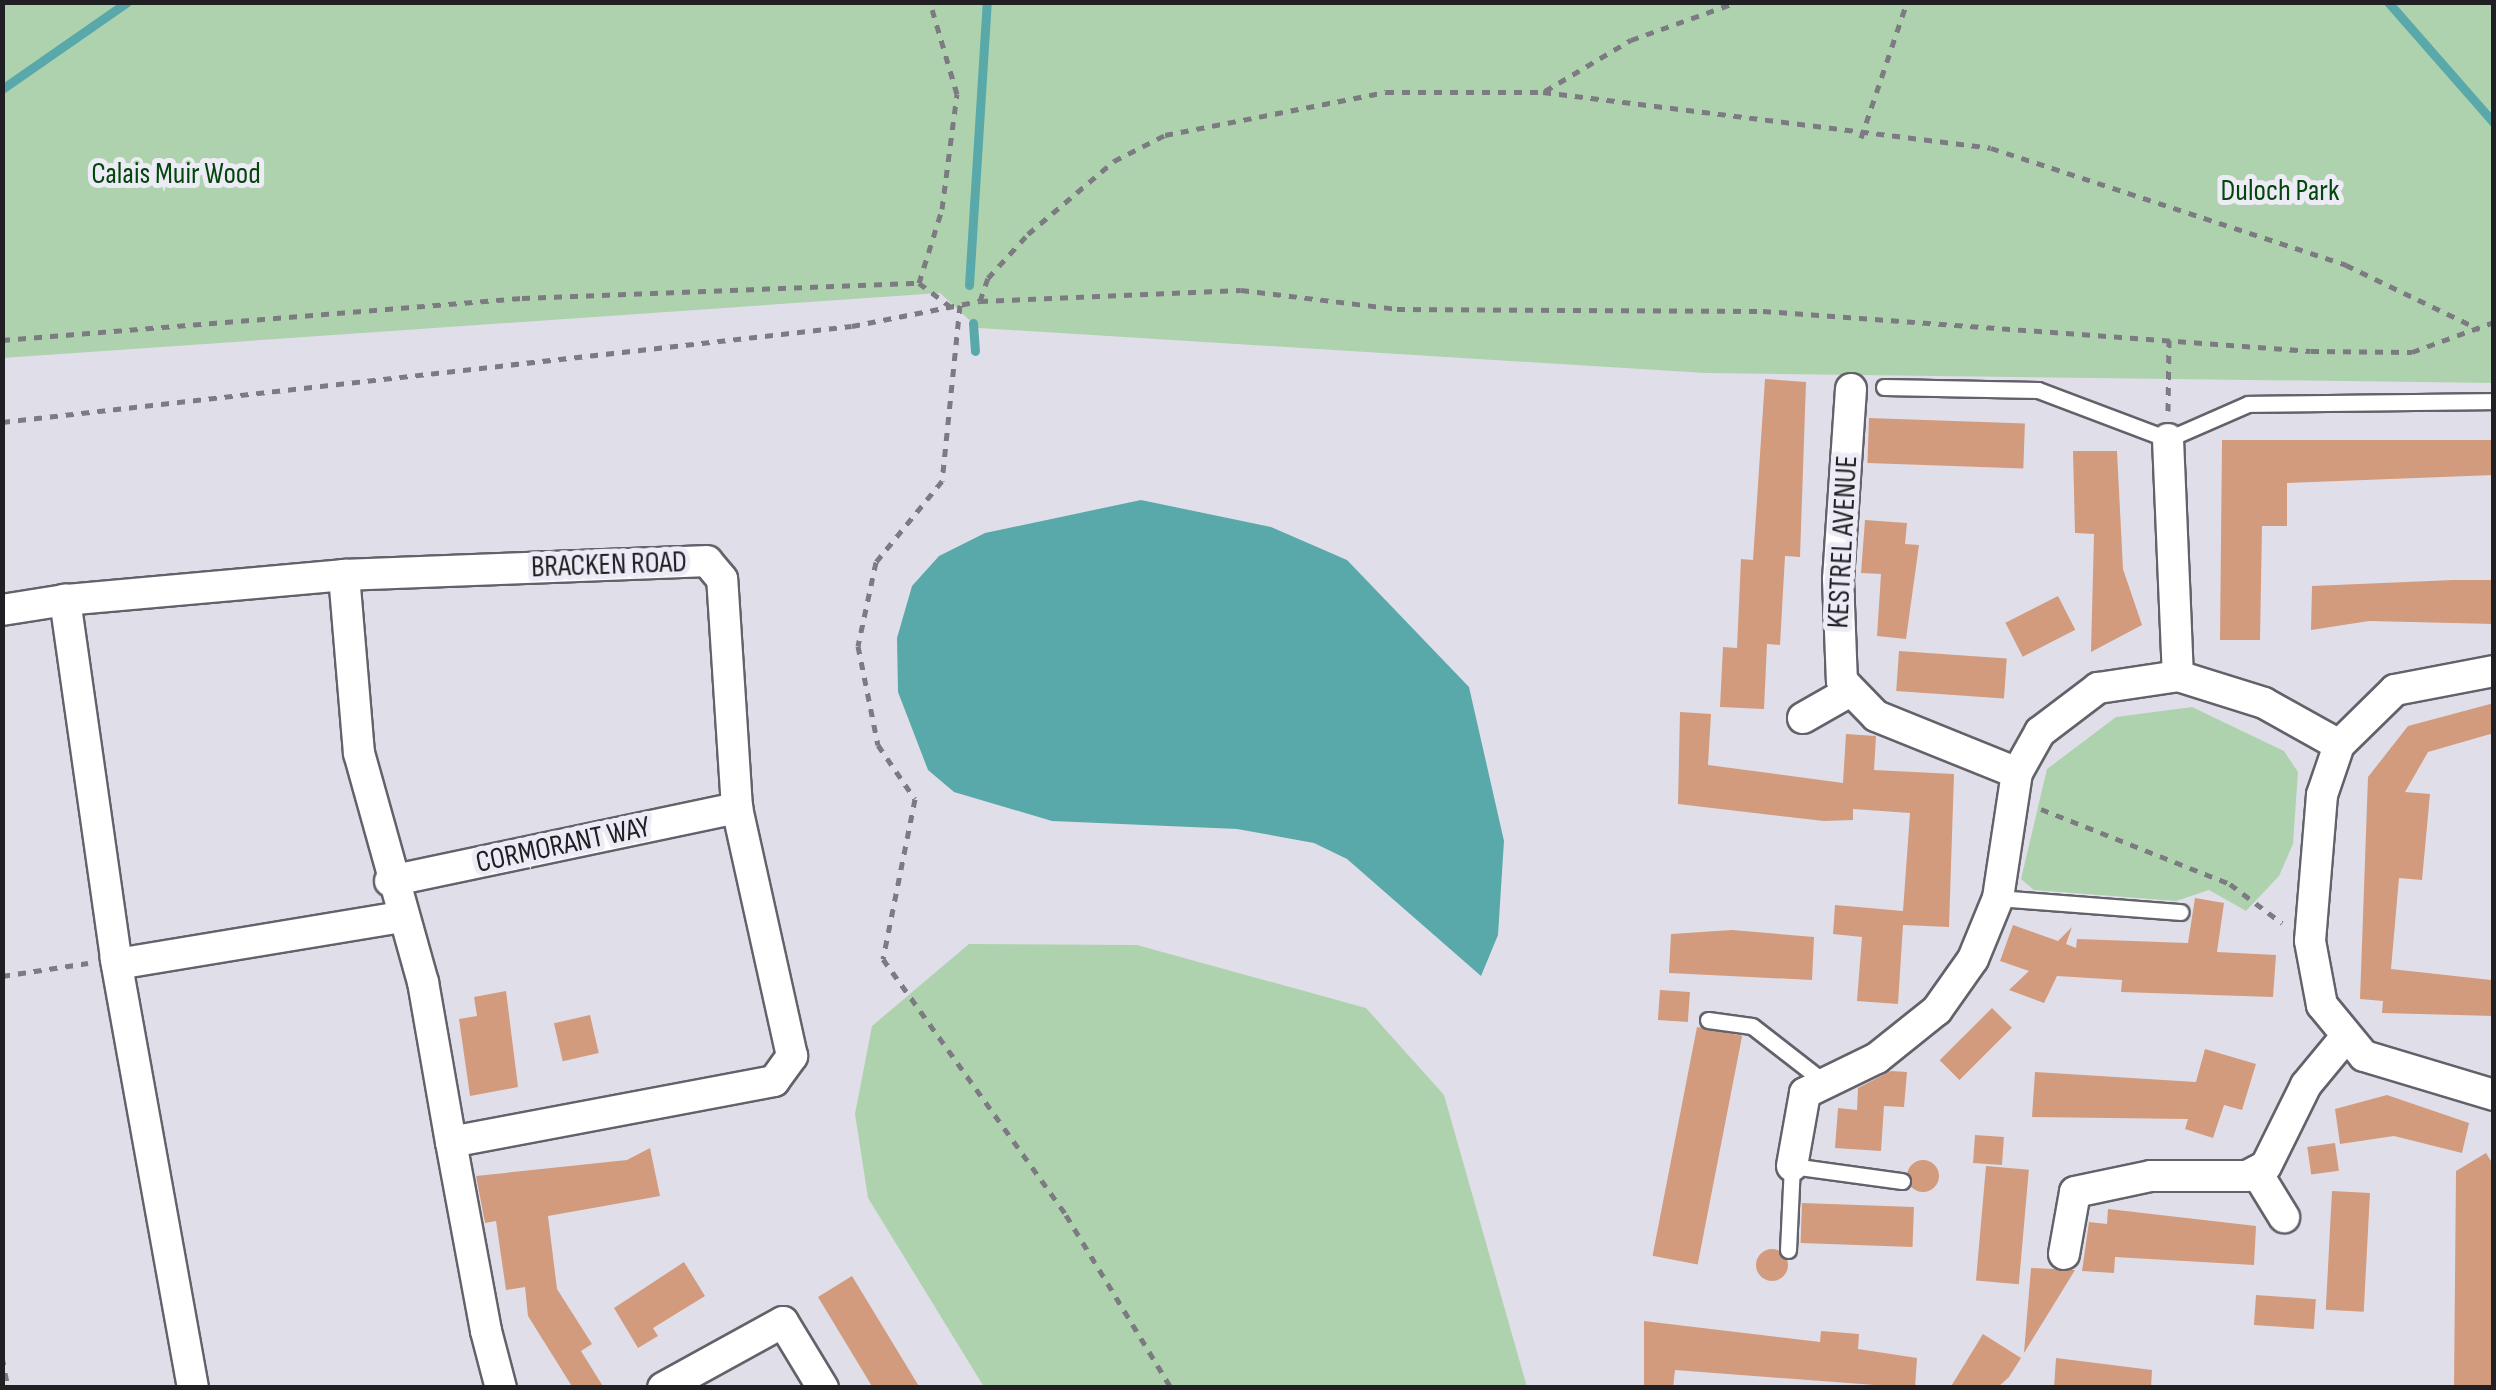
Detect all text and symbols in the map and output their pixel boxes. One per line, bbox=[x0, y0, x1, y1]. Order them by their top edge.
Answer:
park label: Calais Muir Wood bbox=[91, 156, 261, 192]
park label: Duloch Park bbox=[2221, 173, 2339, 209]
street label: KESTREL AVENUE bbox=[1820, 455, 1866, 629]
street label: BRACKEN ROAD bbox=[530, 544, 688, 586]
street label: CORMORANT WAY bbox=[473, 809, 653, 881]

